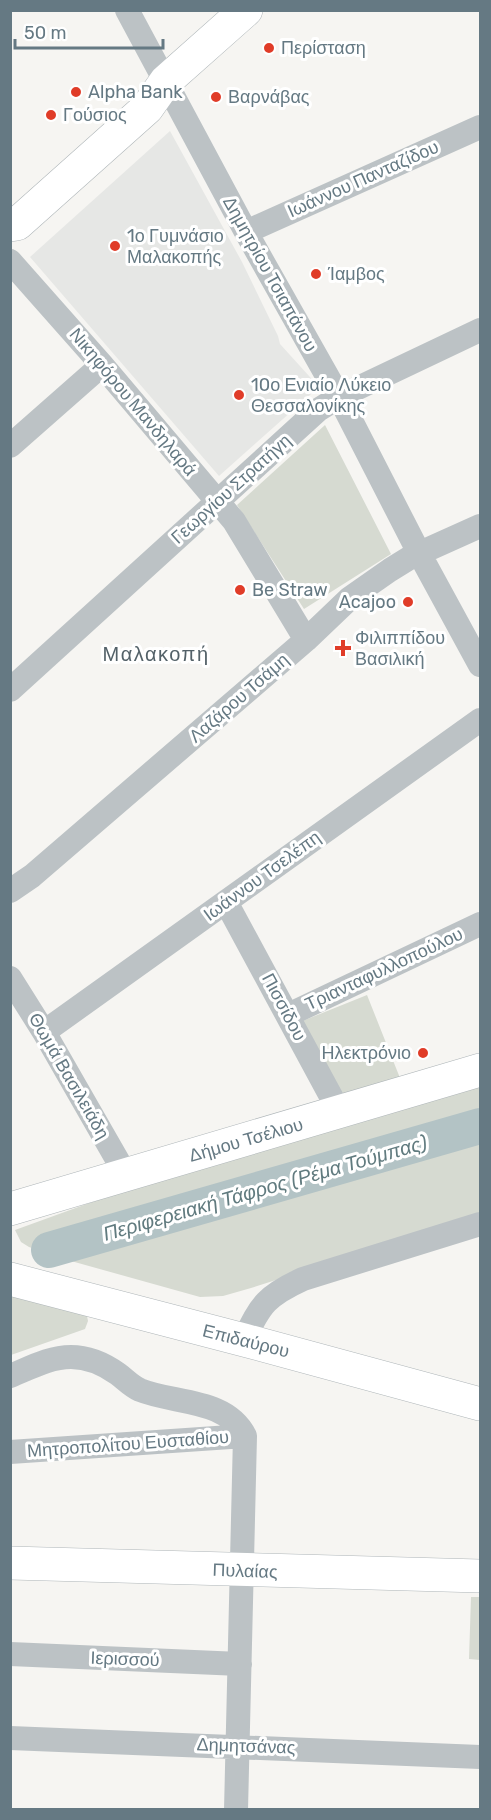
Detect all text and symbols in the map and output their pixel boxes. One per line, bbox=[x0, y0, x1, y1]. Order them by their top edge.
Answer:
scale bar bbox=[15, 12, 164, 50]
text: 50 m bbox=[24, 22, 67, 44]
place label: Περίσταση bbox=[281, 37, 366, 59]
marker: Περίσταση bbox=[262, 41, 276, 55]
place label: Alpha Bank bbox=[88, 81, 183, 103]
marker: Alpha Bank bbox=[69, 85, 83, 99]
place label: Βαρνάβας bbox=[228, 86, 310, 108]
marker: Βαρνάβας bbox=[209, 90, 223, 104]
place label: Γούσιος bbox=[63, 104, 127, 126]
marker: Γούσιος bbox=[44, 108, 58, 122]
street label: Ιωάννου Πανταζίδου bbox=[284, 136, 442, 222]
street label: Δημητρίου Τσιαπάνου bbox=[218, 193, 322, 355]
place label: 1ο Γυμνάσιο Μαλακοπής bbox=[127, 225, 224, 268]
marker: 1ο Γυμνάσιο Μαλακοπής bbox=[108, 239, 122, 253]
place label: Ίαμβος bbox=[327, 263, 385, 285]
marker: Ίαμβος bbox=[309, 267, 323, 281]
street label: Νικηφόρου Μανδηλαρά bbox=[65, 324, 201, 480]
place label: 10ο Ενιαίο Λύκειο Θεσσαλονίκης bbox=[251, 374, 391, 417]
marker: 10ο Ενιαίο Λύκειο Θεσσαλονίκης bbox=[232, 388, 246, 402]
street label: Γεωργίου Στρατήγη bbox=[167, 429, 295, 549]
place label: Be Straw bbox=[252, 579, 328, 601]
marker: Be Straw bbox=[233, 583, 247, 597]
place label: Acajoo bbox=[339, 591, 396, 613]
marker: Acajoo bbox=[401, 595, 415, 609]
place label: Φιλιππίδου Βασιλική bbox=[355, 627, 445, 670]
marker: Φιλιππίδου Βασιλική bbox=[336, 641, 350, 655]
district label: Μαλακοπή bbox=[103, 642, 210, 666]
street label: Λαζάρου Τσάμη bbox=[185, 649, 293, 747]
street label: Ιωάννου Τσελέπη bbox=[199, 826, 325, 926]
street label: Τριανταφυλλοπούλου bbox=[302, 923, 466, 1015]
street label: Πισσίδου bbox=[257, 970, 311, 1044]
street label: Θωμά Βασιλειάδη bbox=[24, 1009, 114, 1143]
place label: Ηλεκτρόνιο bbox=[322, 1042, 411, 1064]
marker: Ηλεκτρόνιο bbox=[416, 1046, 430, 1060]
street label: Δήμου Τσέλιου bbox=[186, 1113, 306, 1167]
water label: Περιφερειακή Τάφρος (Ρέμα Τούμπας) bbox=[100, 1130, 430, 1246]
street label: Επιδαύρου bbox=[200, 1320, 292, 1362]
street label: Μητροπολίτου Ευσταθίου bbox=[26, 1426, 230, 1462]
street label: Πυλαίας bbox=[212, 1559, 278, 1583]
street label: Ιερισσού bbox=[90, 1647, 160, 1671]
street label: Δημητσάνας bbox=[196, 1733, 296, 1759]

